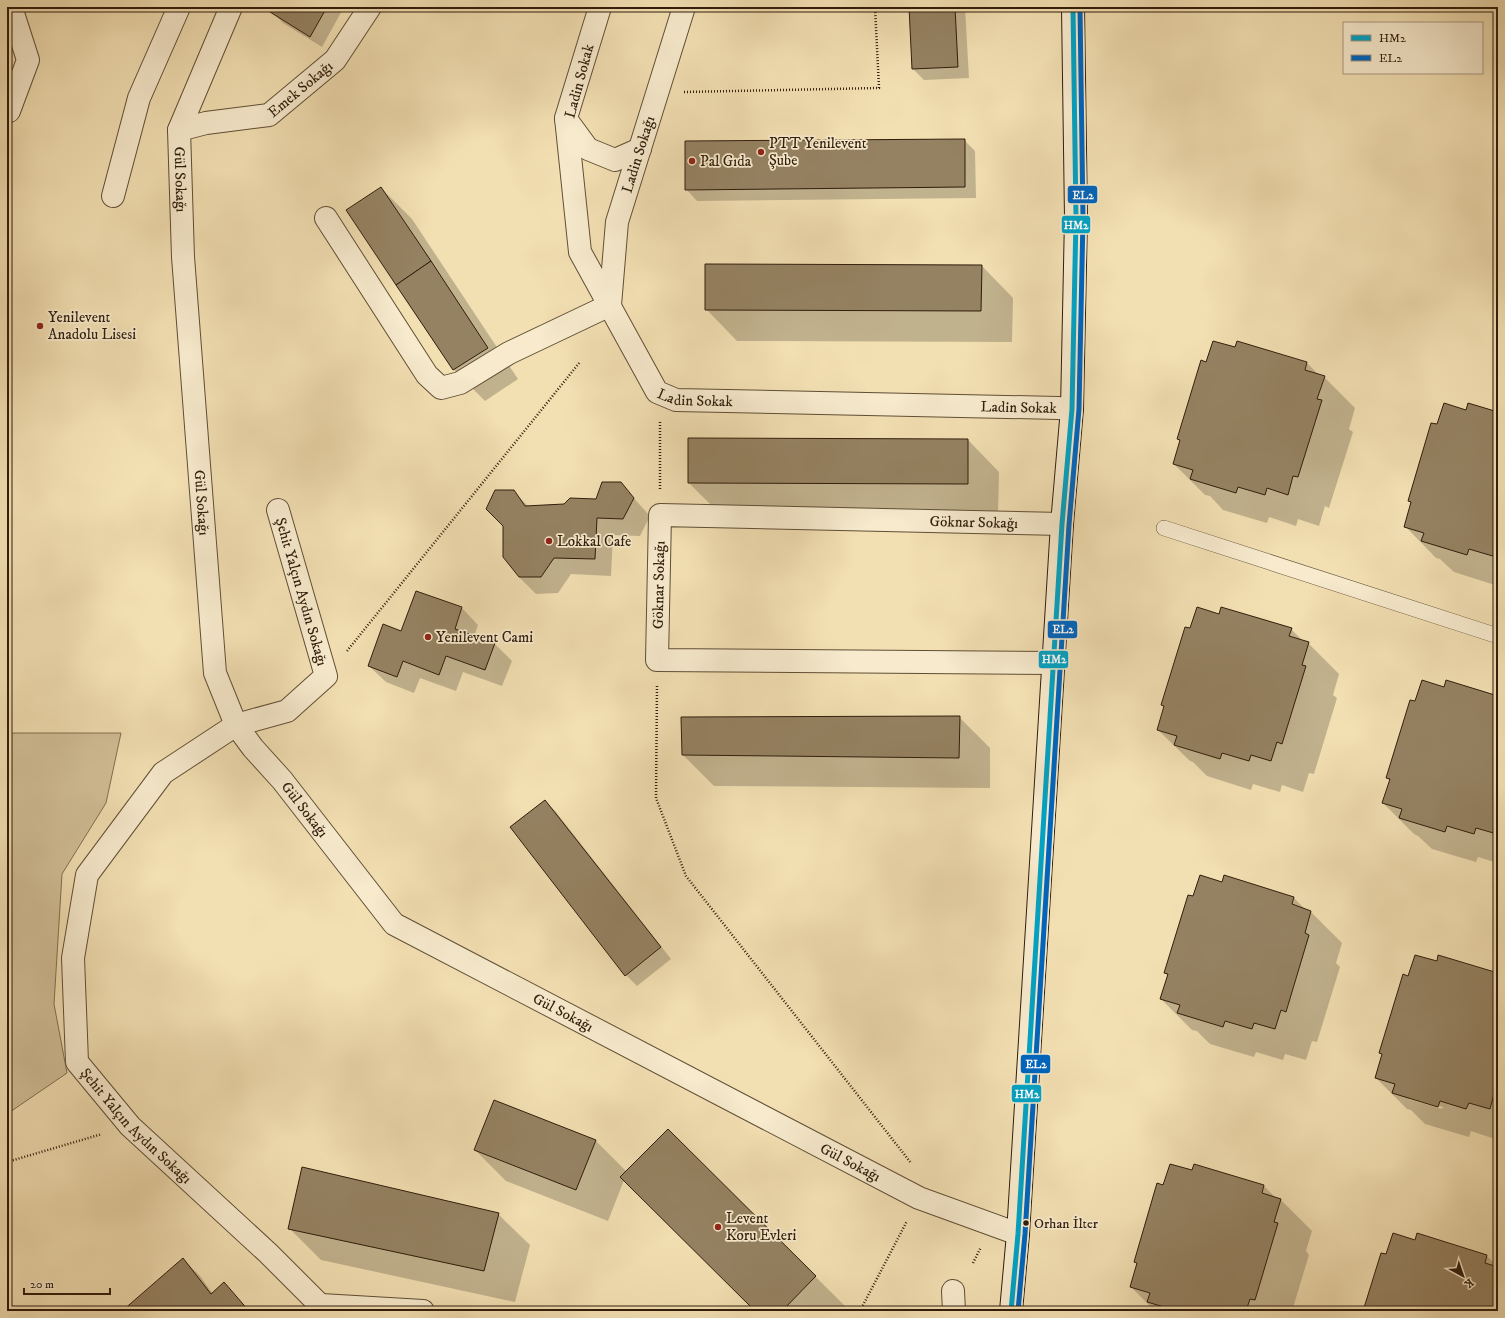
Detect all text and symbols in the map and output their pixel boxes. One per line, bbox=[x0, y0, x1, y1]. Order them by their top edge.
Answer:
legend bbox=[1343, 22, 1483, 74]
text: HM2 bbox=[1379, 31, 1406, 46]
street label: Ladin Sokak bbox=[560, 41, 599, 120]
text: EL2 bbox=[1379, 51, 1402, 66]
street label: Emek Sokağı bbox=[264, 57, 337, 122]
street label: Ladin Sokağı bbox=[618, 114, 659, 196]
place label: PTT Yenilevent Şube bbox=[769, 134, 867, 170]
street label: Gül Sokağı bbox=[170, 146, 191, 213]
marker: PTT Yenilevent Şube bbox=[756, 147, 766, 157]
place label: Pal Gıda bbox=[700, 152, 752, 171]
marker: Pal Gıda bbox=[687, 156, 697, 166]
line badge: EL2 bbox=[1067, 185, 1098, 204]
text: EL2 bbox=[1072, 189, 1094, 203]
line badge: HM2 bbox=[1061, 215, 1091, 234]
text: HM2 bbox=[1064, 219, 1089, 233]
place label: Yenilevent Anadolu Lisesi bbox=[48, 308, 136, 344]
marker: Yenilevent Anadolu Lisesi bbox=[35, 321, 45, 331]
street label: Ladin Sokak bbox=[654, 384, 734, 411]
street label: Ladin Sokak bbox=[981, 397, 1057, 418]
street label: Gül Sokağı bbox=[189, 469, 213, 536]
street label: Göknar Sokağı bbox=[929, 512, 1018, 533]
street label: Şehit Yalçın Aydın Sokağı bbox=[271, 515, 332, 668]
place label: Lokkal Cafe bbox=[557, 532, 631, 551]
marker: Lokkal Cafe bbox=[544, 536, 554, 546]
street label: Göknar Sokağı bbox=[649, 541, 669, 629]
line badge: EL2 bbox=[1047, 620, 1078, 639]
text: EL2 bbox=[1052, 623, 1074, 637]
place label: Yenilevent Cami bbox=[436, 628, 533, 647]
marker: Yenilevent Cami bbox=[423, 632, 433, 642]
line badge: HM2 bbox=[1038, 650, 1069, 669]
text: HM2 bbox=[1042, 653, 1067, 667]
street label: Gül Sokağı bbox=[277, 778, 332, 842]
street label: Gül Sokağı bbox=[529, 989, 597, 1036]
line badge: EL2 bbox=[1020, 1054, 1051, 1074]
text: EL2 bbox=[1025, 1058, 1047, 1072]
street label: Şehit Yalçın Aydın Sokağı bbox=[76, 1064, 196, 1188]
line badge: HM2 bbox=[1011, 1084, 1042, 1103]
text: HM2 bbox=[1015, 1088, 1040, 1102]
street label: Gül Sokağı bbox=[817, 1139, 884, 1186]
place label: Levent Koru Evleri bbox=[726, 1209, 797, 1245]
place label: Orhan İlter bbox=[1034, 1215, 1099, 1233]
marker: Orhan İlter bbox=[1021, 1218, 1031, 1228]
marker: Levent Koru Evleri bbox=[713, 1222, 723, 1232]
north arrow bbox=[1443, 1256, 1483, 1296]
scale bar bbox=[24, 1270, 110, 1296]
text: K bbox=[1461, 1275, 1476, 1291]
text: 20 m bbox=[30, 1277, 54, 1292]

